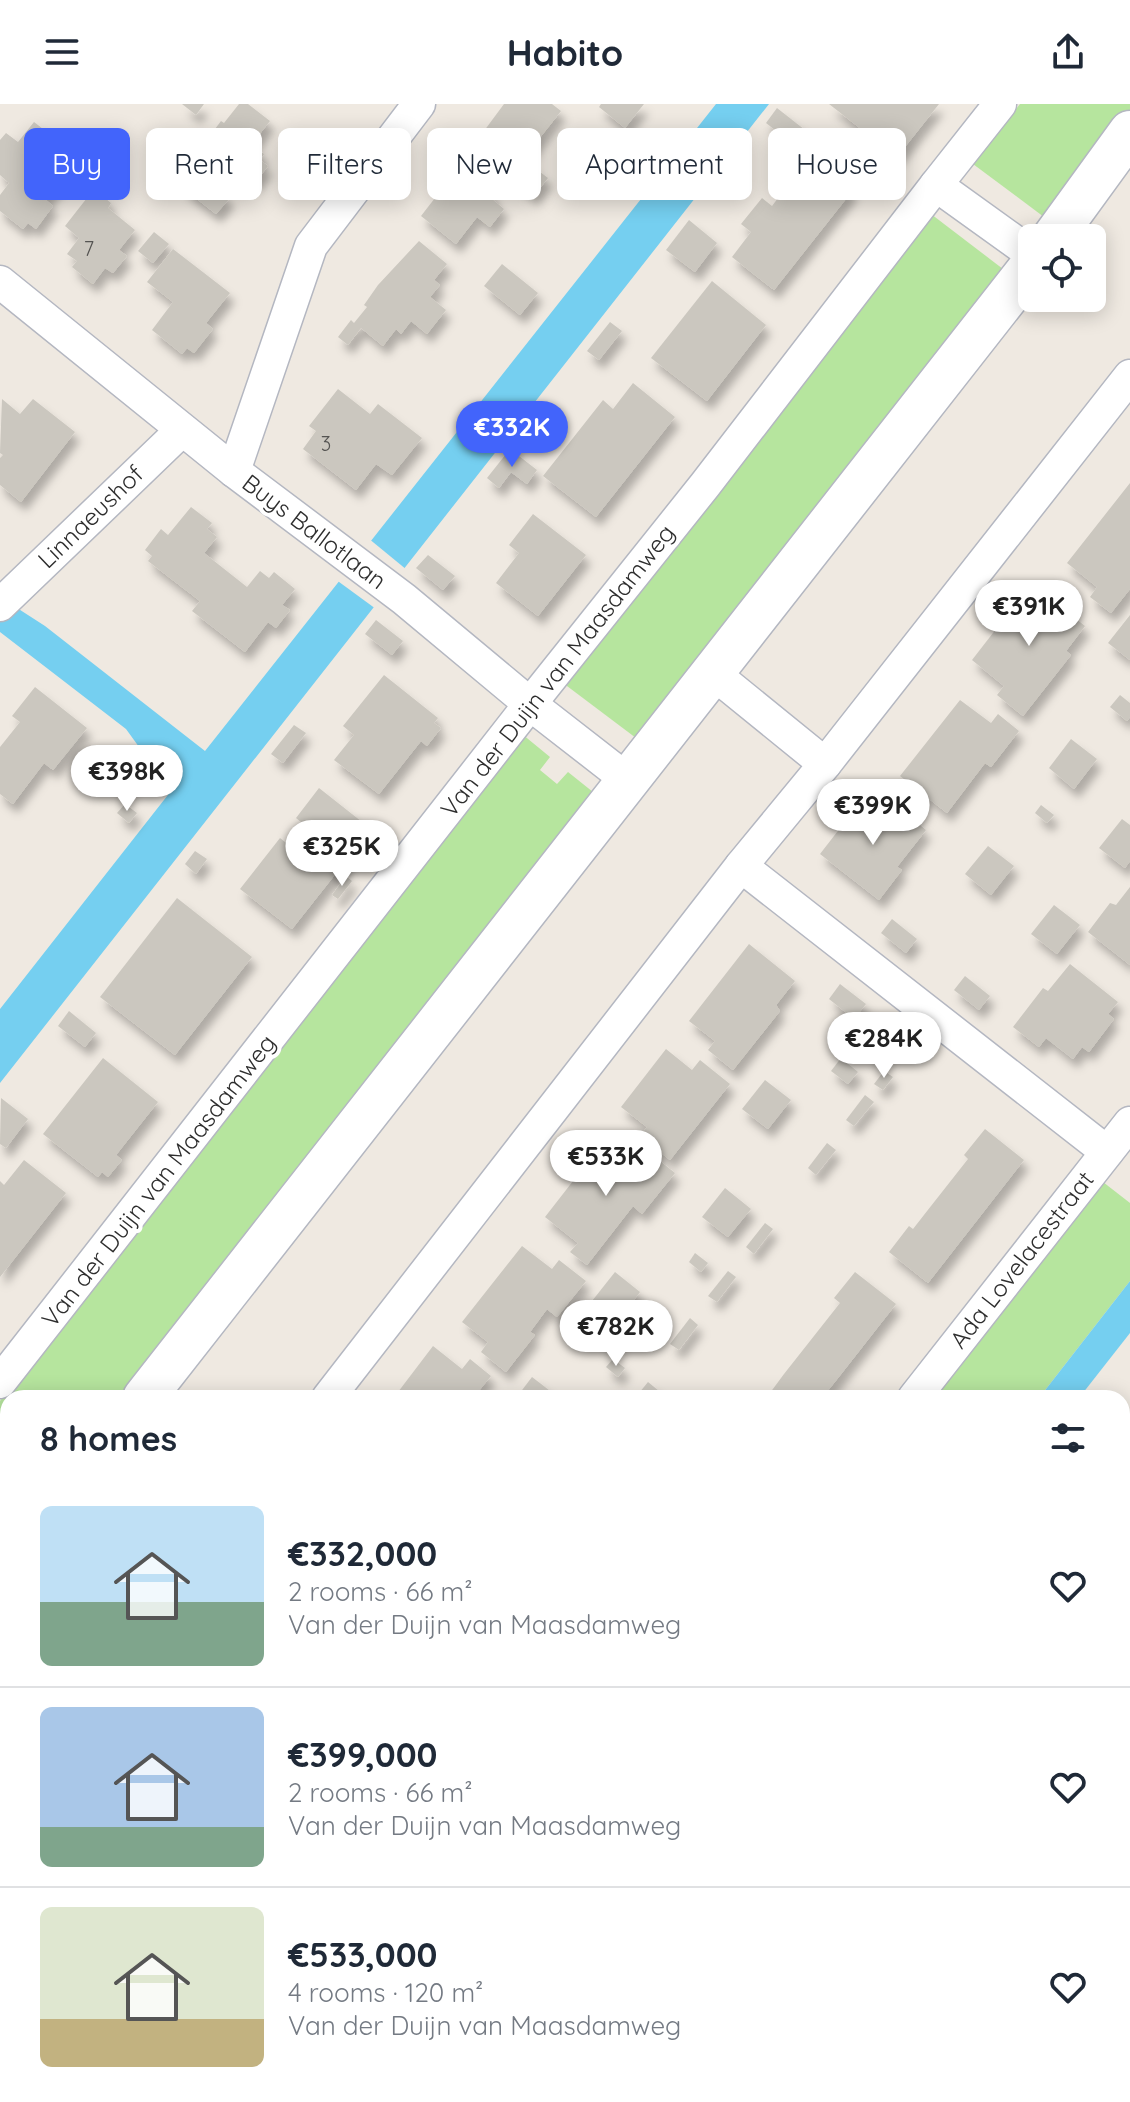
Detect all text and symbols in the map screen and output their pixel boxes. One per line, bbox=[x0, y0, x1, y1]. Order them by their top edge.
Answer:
icon: menu bbox=[40, 30, 84, 74]
text: Habito bbox=[507, 30, 623, 75]
icon: share bbox=[1046, 30, 1090, 74]
chip: Buy bbox=[24, 128, 130, 200]
chip: Rent bbox=[146, 128, 262, 200]
chip: Filters bbox=[278, 128, 411, 200]
chip: New bbox=[427, 128, 541, 200]
chip: Apartment bbox=[557, 128, 752, 200]
chip: House bbox=[768, 128, 906, 200]
map controls bbox=[1018, 224, 1106, 312]
button: locate bbox=[1018, 224, 1106, 312]
house number: 7 bbox=[84, 236, 94, 261]
pin: €332K bbox=[456, 401, 568, 469]
text: €332K bbox=[474, 410, 550, 443]
house number: 3 bbox=[321, 431, 331, 456]
street label: Linnaeushof bbox=[31, 458, 150, 574]
street label: Buys Ballotlaan bbox=[237, 467, 393, 595]
street label: Van der Duijn van Maasdamweg bbox=[434, 518, 681, 823]
pin: €391K bbox=[973, 580, 1085, 648]
text: €391K bbox=[993, 589, 1065, 622]
pin: €398K bbox=[71, 745, 183, 813]
text: €398K bbox=[89, 754, 165, 787]
pin: €399K bbox=[817, 779, 929, 847]
text: €399K bbox=[835, 788, 911, 821]
pin: €325K bbox=[286, 820, 398, 888]
text: €325K bbox=[303, 829, 381, 862]
pin: €284K bbox=[828, 1012, 940, 1080]
text: €284K bbox=[845, 1021, 923, 1054]
street label: Van der Duijn van Maasdamweg bbox=[35, 1028, 282, 1333]
pin: €533K bbox=[550, 1130, 662, 1198]
text: €533K bbox=[568, 1139, 644, 1172]
street label: Ada Lovelacestraat bbox=[943, 1165, 1100, 1354]
pin: €782K bbox=[560, 1300, 672, 1368]
text: €782K bbox=[578, 1309, 654, 1342]
icon: filters bbox=[1046, 1416, 1090, 1460]
text: 8 homes bbox=[40, 1417, 177, 1460]
text: €332,000 bbox=[288, 1532, 437, 1575]
icon: home bbox=[104, 1538, 200, 1634]
icon: heart bbox=[1046, 1564, 1090, 1608]
text: 2 rooms · 66 m² bbox=[288, 1575, 473, 1608]
text: Van der Duijn van Maasdamweg bbox=[288, 1608, 681, 1641]
text: €399,000 bbox=[288, 1733, 438, 1776]
icon: home bbox=[104, 1739, 200, 1835]
icon: heart bbox=[1046, 1765, 1090, 1809]
text: 2 rooms · 66 m² bbox=[288, 1776, 473, 1809]
text: Van der Duijn van Maasdamweg bbox=[288, 1809, 681, 1842]
text: €533,000 bbox=[288, 1933, 437, 1976]
icon: home bbox=[104, 1939, 200, 2035]
icon: heart bbox=[1046, 1965, 1090, 2009]
text: 4 rooms · 120 m² bbox=[288, 1976, 483, 2009]
text: Van der Duijn van Maasdamweg bbox=[288, 2009, 681, 2042]

